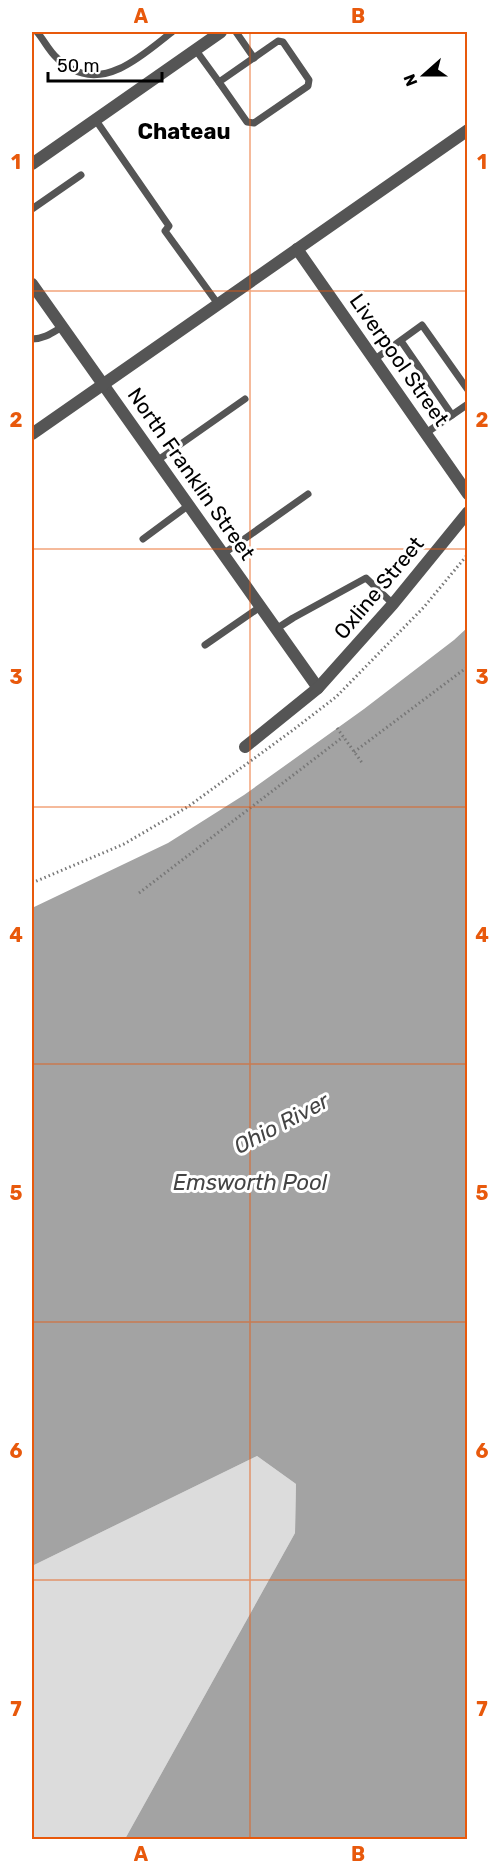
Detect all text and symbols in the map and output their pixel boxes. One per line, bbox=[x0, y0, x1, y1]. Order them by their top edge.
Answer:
text: A bbox=[134, 4, 149, 28]
text: B bbox=[351, 4, 365, 28]
scale bar bbox=[48, 45, 162, 83]
north arrow bbox=[394, 45, 454, 105]
text: 50 m bbox=[57, 55, 100, 77]
text: N bbox=[400, 71, 421, 89]
district label: Chateau bbox=[137, 118, 231, 145]
text: 1 bbox=[11, 150, 21, 174]
text: 1 bbox=[477, 150, 487, 174]
street label: Liverpool Street bbox=[345, 289, 454, 431]
street label: North Franklin Street bbox=[123, 383, 260, 565]
text: 2 bbox=[10, 408, 23, 432]
text: 2 bbox=[476, 408, 489, 432]
street label: Oxline Street bbox=[329, 531, 429, 644]
text: 3 bbox=[9, 665, 23, 689]
text: 3 bbox=[475, 665, 489, 689]
text: 4 bbox=[9, 923, 23, 947]
text: 4 bbox=[475, 923, 489, 947]
water label: Ohio River bbox=[229, 1086, 335, 1160]
water label: Emsworth Pool bbox=[173, 1169, 328, 1196]
text: 5 bbox=[10, 1181, 23, 1205]
text: 5 bbox=[476, 1181, 489, 1205]
text: 6 bbox=[9, 1439, 23, 1463]
text: 6 bbox=[475, 1439, 489, 1463]
text: 7 bbox=[10, 1697, 22, 1721]
text: 7 bbox=[476, 1697, 488, 1721]
text: A bbox=[134, 1842, 149, 1866]
text: B bbox=[351, 1842, 365, 1866]

